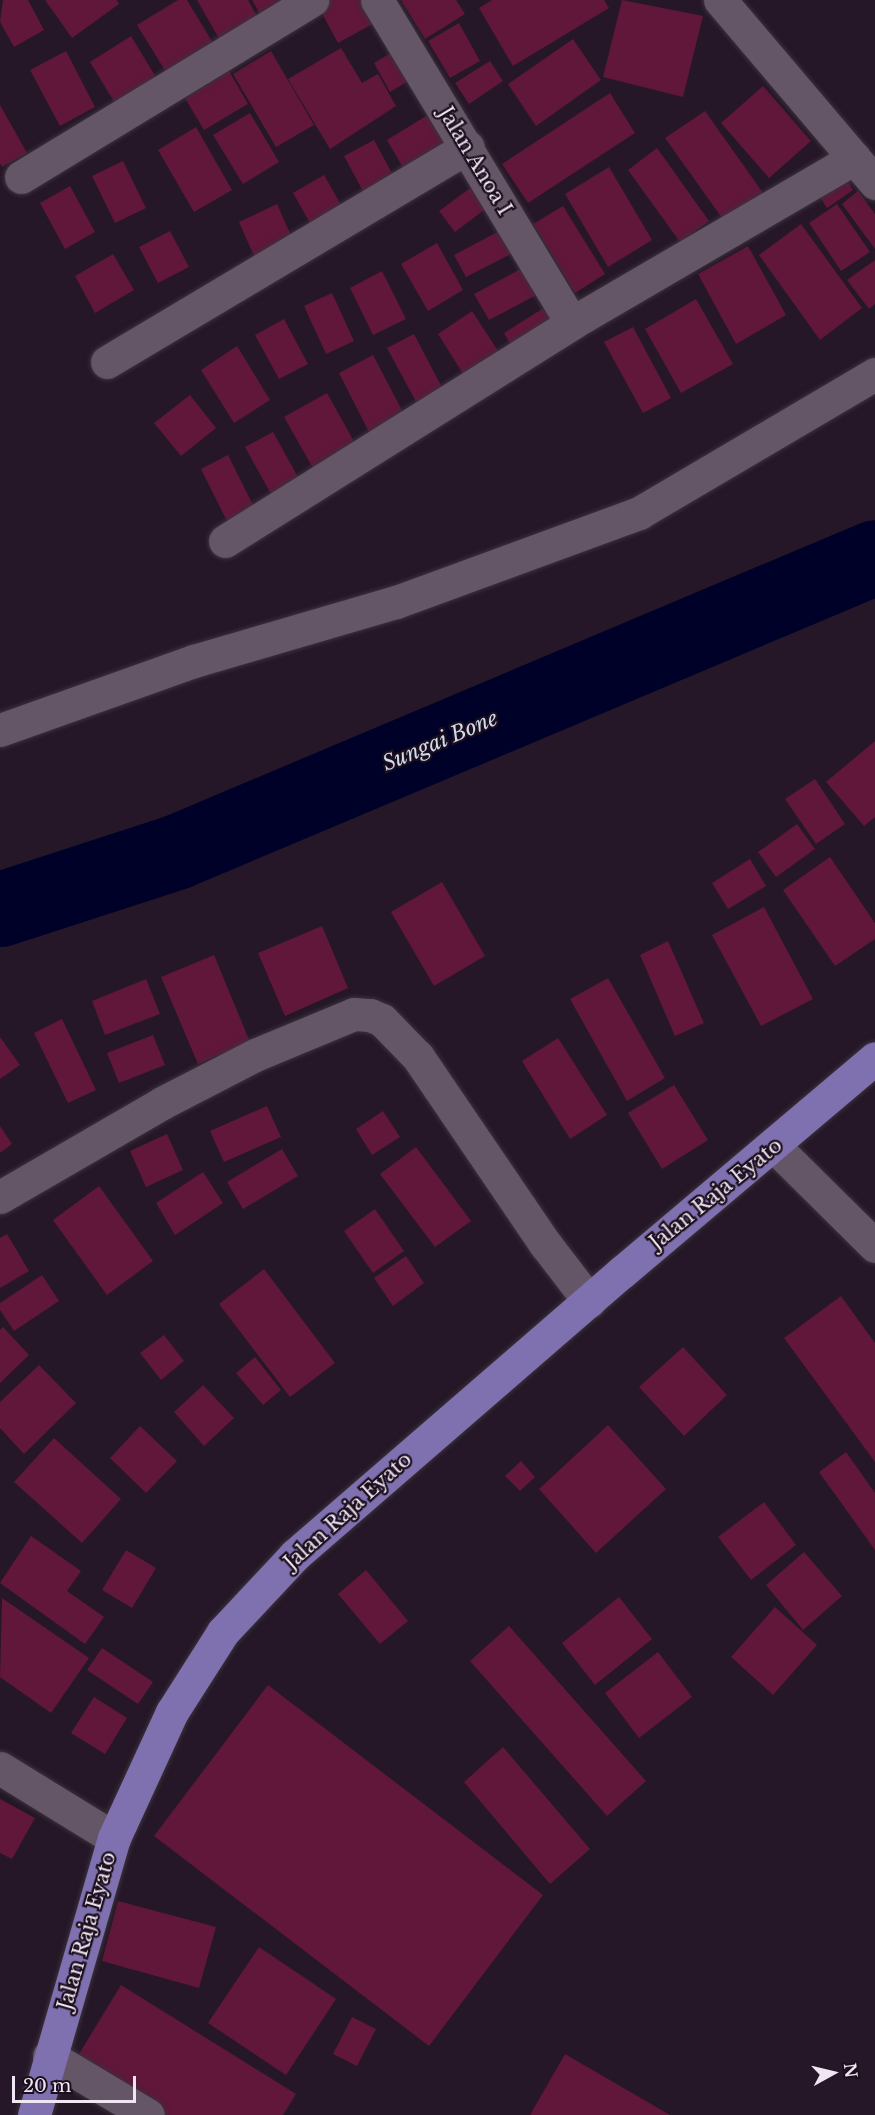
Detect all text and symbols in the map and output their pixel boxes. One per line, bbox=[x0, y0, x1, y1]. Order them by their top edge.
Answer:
street label: Jalan Anoa I bbox=[433, 102, 517, 220]
water label: Sungai Bone bbox=[378, 705, 502, 777]
street label: Jalan Raja Eyato bbox=[645, 1133, 787, 1255]
street label: Jalan Raja Eyato bbox=[279, 1447, 417, 1575]
street label: Jalan Raja Eyato bbox=[53, 1849, 121, 2013]
north arrow bbox=[803, 2043, 863, 2103]
text: N bbox=[840, 2062, 862, 2079]
scale bar bbox=[15, 2064, 140, 2102]
text: 20 m bbox=[23, 2075, 71, 2097]

